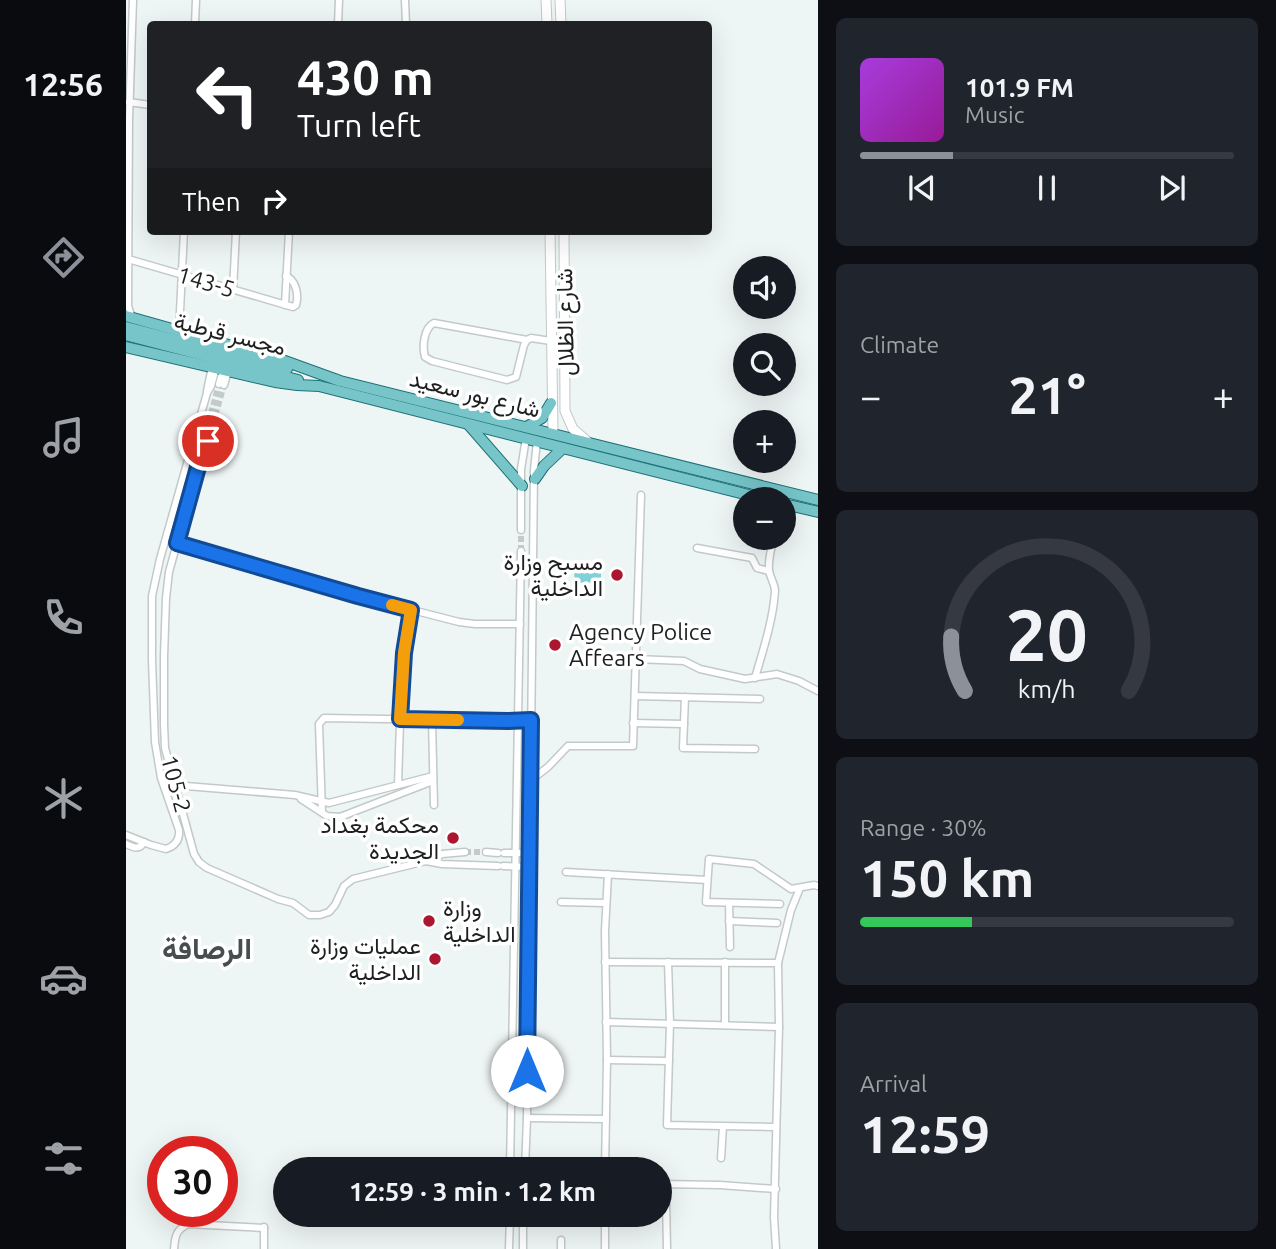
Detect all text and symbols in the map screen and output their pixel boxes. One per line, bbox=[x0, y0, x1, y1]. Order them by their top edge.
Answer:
icon: left bbox=[182, 49, 273, 140]
text: 430 m bbox=[297, 49, 434, 104]
text: 12:56 bbox=[23, 66, 103, 102]
text: 101.9 FM bbox=[965, 73, 1074, 102]
text: Music bbox=[965, 102, 1024, 127]
text: Turn left bbox=[297, 107, 421, 143]
icon: previous bbox=[903, 169, 941, 207]
icon: pause bbox=[1028, 169, 1066, 207]
icon: next bbox=[1153, 169, 1191, 207]
icon: right bbox=[255, 182, 293, 220]
text: Then bbox=[182, 187, 241, 216]
icon: directions bbox=[39, 233, 88, 282]
map controls bbox=[733, 256, 796, 550]
button: sound bbox=[733, 256, 796, 319]
street label: 143-5 bbox=[175, 261, 238, 302]
street label: شارع الظلال bbox=[551, 268, 582, 376]
street label: مجسر قرطبة bbox=[171, 308, 288, 362]
text: Climate bbox=[860, 332, 939, 357]
button: search bbox=[733, 333, 796, 396]
street label: شارع بور سعيد bbox=[406, 365, 543, 426]
text: 21° bbox=[1008, 366, 1086, 424]
text: − bbox=[860, 375, 881, 417]
text: + bbox=[1213, 375, 1234, 417]
button: + bbox=[733, 410, 796, 473]
pin bbox=[178, 411, 238, 471]
icon: music bbox=[39, 413, 88, 462]
icon: arrive bbox=[189, 422, 227, 460]
button: − bbox=[733, 487, 796, 550]
place label: مسبح وزارة الداخلية bbox=[504, 549, 603, 601]
marker: مسبح وزارة الداخلية bbox=[609, 567, 625, 583]
icon: phone bbox=[39, 593, 88, 642]
text: 20 bbox=[1006, 593, 1088, 675]
place label: Agency Police Affears bbox=[569, 619, 712, 670]
marker: Agency Police Affears bbox=[547, 637, 563, 653]
text: km/h bbox=[1018, 674, 1076, 702]
street label: 105-2 bbox=[157, 752, 196, 815]
icon: climate bbox=[39, 774, 88, 823]
place label: محكمة بغداد الجديدة bbox=[320, 812, 439, 864]
text: Range · 30% bbox=[860, 815, 987, 840]
marker: محكمة بغداد الجديدة bbox=[445, 830, 461, 846]
text: 150 km bbox=[860, 849, 1034, 907]
place label: وزارة الداخلية bbox=[443, 895, 516, 947]
marker: وزارة الداخلية bbox=[421, 913, 437, 929]
district label: الرصافة bbox=[162, 931, 252, 967]
place label: عمليات وزارة الداخلية bbox=[310, 933, 421, 985]
marker: عمليات وزارة الداخلية bbox=[427, 951, 443, 967]
icon: car bbox=[39, 954, 88, 1003]
position arrow bbox=[490, 1034, 564, 1108]
text: Arrival bbox=[860, 1071, 927, 1096]
text: 12:59 bbox=[860, 1105, 990, 1163]
icon: filters bbox=[39, 1134, 88, 1183]
speed limit sign: 30 bbox=[147, 1136, 238, 1227]
text: 12:59 · 3 min · 1.2 km bbox=[349, 1177, 596, 1206]

